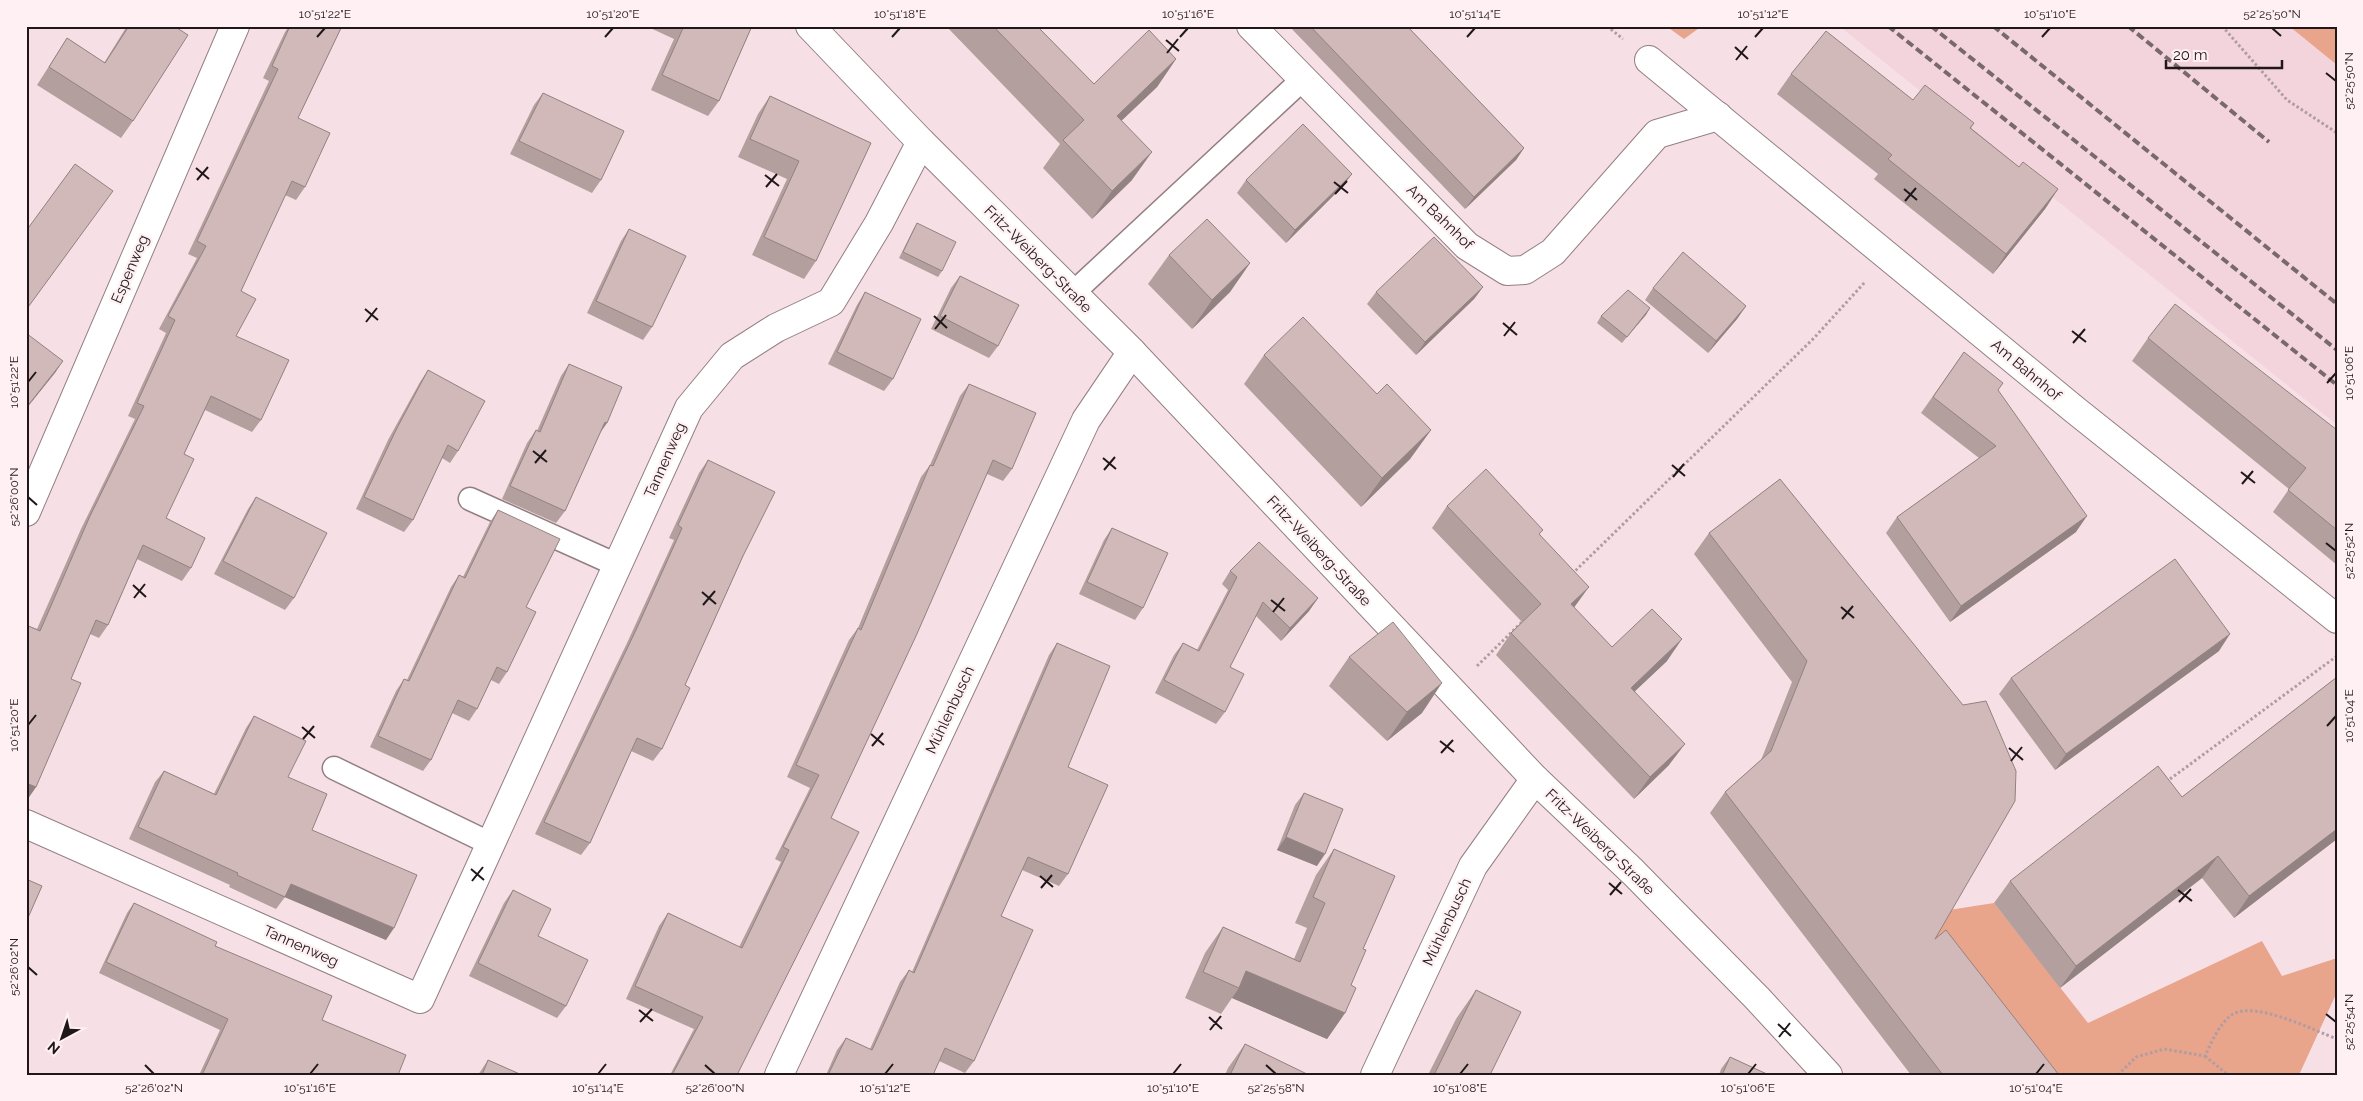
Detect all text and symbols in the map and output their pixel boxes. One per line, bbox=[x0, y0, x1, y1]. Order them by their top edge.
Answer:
text: 10°51'22"E bbox=[299, 7, 351, 21]
text: 10°51'20"E bbox=[586, 7, 640, 21]
text: 10°51'18"E bbox=[874, 7, 926, 21]
text: 10°51'16"E bbox=[1162, 7, 1214, 21]
text: 10°51'14"E bbox=[1449, 7, 1501, 21]
text: 10°51'12"E bbox=[1737, 7, 1789, 21]
text: 10°51'10"E bbox=[2024, 7, 2076, 21]
text: 52°25'50"N bbox=[2243, 7, 2301, 21]
scale bar bbox=[2166, 38, 2282, 70]
text: 20 m bbox=[2173, 46, 2208, 64]
text: 52°25'50"N bbox=[2342, 52, 2356, 110]
street label: Am Bahnhof bbox=[1403, 181, 1478, 254]
street label: Fritz-Weiberg-Straße bbox=[980, 201, 1096, 317]
street label: Espenweg bbox=[107, 232, 153, 306]
street label: Am Bahnhof bbox=[1987, 335, 2065, 405]
text: 10°51'06"E bbox=[2342, 346, 2356, 400]
text: 10°51'22"E bbox=[7, 356, 21, 408]
street label: Tannenweg bbox=[640, 420, 690, 500]
text: 52°26'00"N bbox=[7, 467, 21, 527]
street label: Fritz-Weiberg-Straße bbox=[1263, 492, 1375, 610]
text: 52°25'52"N bbox=[2342, 523, 2356, 579]
street label: Mühlenbusch bbox=[922, 663, 978, 757]
text: 10°51'04"E bbox=[2342, 689, 2356, 743]
text: 10°51'20"E bbox=[7, 698, 21, 752]
street label: Fritz-Weiberg-Straße bbox=[1542, 785, 1658, 899]
street label: Mühlenbusch bbox=[1419, 875, 1475, 969]
street label: Tannenweg bbox=[261, 921, 341, 971]
text: 52°26'02"N bbox=[7, 938, 21, 996]
text: 52°25'54"N bbox=[2342, 994, 2356, 1050]
north arrow bbox=[38, 1014, 88, 1064]
text: N bbox=[44, 1038, 63, 1058]
text: 52°26'02"N bbox=[125, 1081, 183, 1095]
text: 10°51'16"E bbox=[284, 1081, 336, 1095]
text: 10°51'14"E bbox=[572, 1081, 624, 1095]
text: 52°26'00"N bbox=[685, 1081, 745, 1095]
text: 10°51'12"E bbox=[859, 1081, 911, 1095]
text: 10°51'10"E bbox=[1147, 1081, 1199, 1095]
text: 52°25'58"N bbox=[1247, 1081, 1305, 1095]
text: 10°51'08"E bbox=[1433, 1081, 1487, 1095]
text: 10°51'06"E bbox=[1721, 1081, 1775, 1095]
text: 10°51'04"E bbox=[2009, 1081, 2063, 1095]

